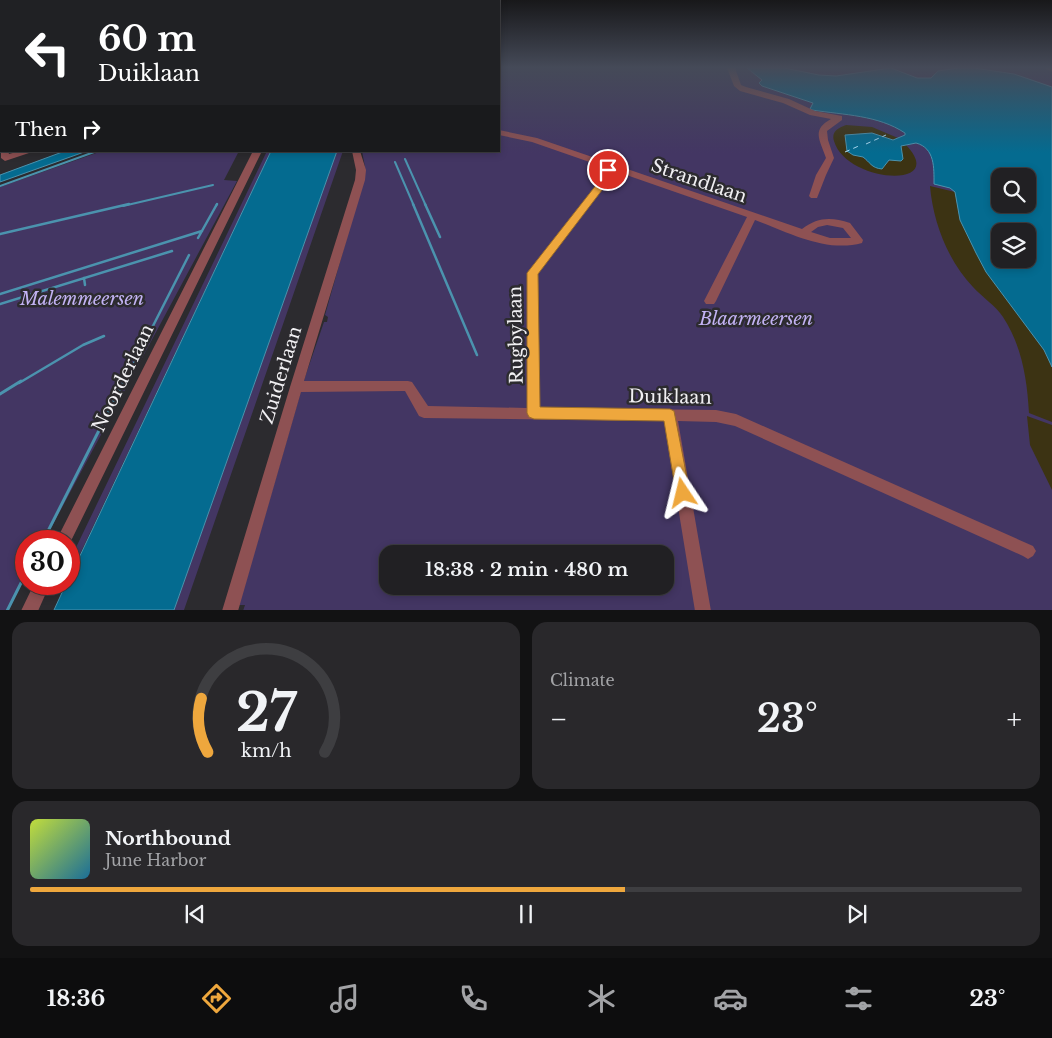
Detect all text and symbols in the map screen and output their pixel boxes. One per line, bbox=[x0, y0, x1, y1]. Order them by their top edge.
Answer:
text: 60 m bbox=[98, 17, 196, 60]
icon: left bbox=[15, 20, 80, 85]
text: Duiklaan bbox=[98, 60, 200, 87]
icon: right bbox=[77, 115, 105, 143]
text: Then bbox=[15, 118, 67, 141]
pin bbox=[587, 149, 629, 191]
street label: Strandlaan bbox=[648, 154, 750, 208]
icon: arrive bbox=[594, 156, 622, 184]
map controls bbox=[991, 168, 1036, 268]
button: search bbox=[991, 168, 1036, 213]
button: layers bbox=[991, 223, 1036, 268]
street label: Rugbylaan bbox=[504, 286, 528, 384]
park label: Malemmeersen bbox=[19, 288, 144, 310]
park label: Blaarmeersen bbox=[698, 308, 813, 330]
street label: Noorderlaan bbox=[87, 321, 159, 435]
street label: Zuiderlaan bbox=[256, 323, 306, 427]
street label: Duiklaan bbox=[628, 385, 712, 409]
position arrow bbox=[656, 466, 708, 518]
speed limit sign: 30 bbox=[15, 530, 80, 595]
text: 18:38 · 2 min · 480 m bbox=[425, 558, 628, 581]
text: Climate bbox=[550, 670, 615, 690]
text: 27 bbox=[236, 681, 298, 745]
text: 23° bbox=[757, 695, 818, 742]
text: − bbox=[550, 702, 568, 737]
text: + bbox=[1007, 702, 1022, 737]
text: km/h bbox=[241, 740, 291, 762]
text: Northbound bbox=[105, 827, 231, 850]
text: June Harbor bbox=[105, 850, 206, 870]
icon: previous bbox=[181, 900, 209, 928]
icon: pause bbox=[512, 900, 540, 928]
icon: next bbox=[843, 900, 871, 928]
icon: directions bbox=[199, 981, 234, 1016]
icon: music bbox=[327, 981, 362, 1016]
icon: phone bbox=[456, 981, 491, 1016]
icon: climate bbox=[584, 981, 619, 1016]
icon: car bbox=[713, 981, 748, 1016]
icon: filters bbox=[841, 981, 876, 1016]
text: 18:36 bbox=[47, 985, 105, 1012]
text: 23° bbox=[970, 985, 1005, 1012]

